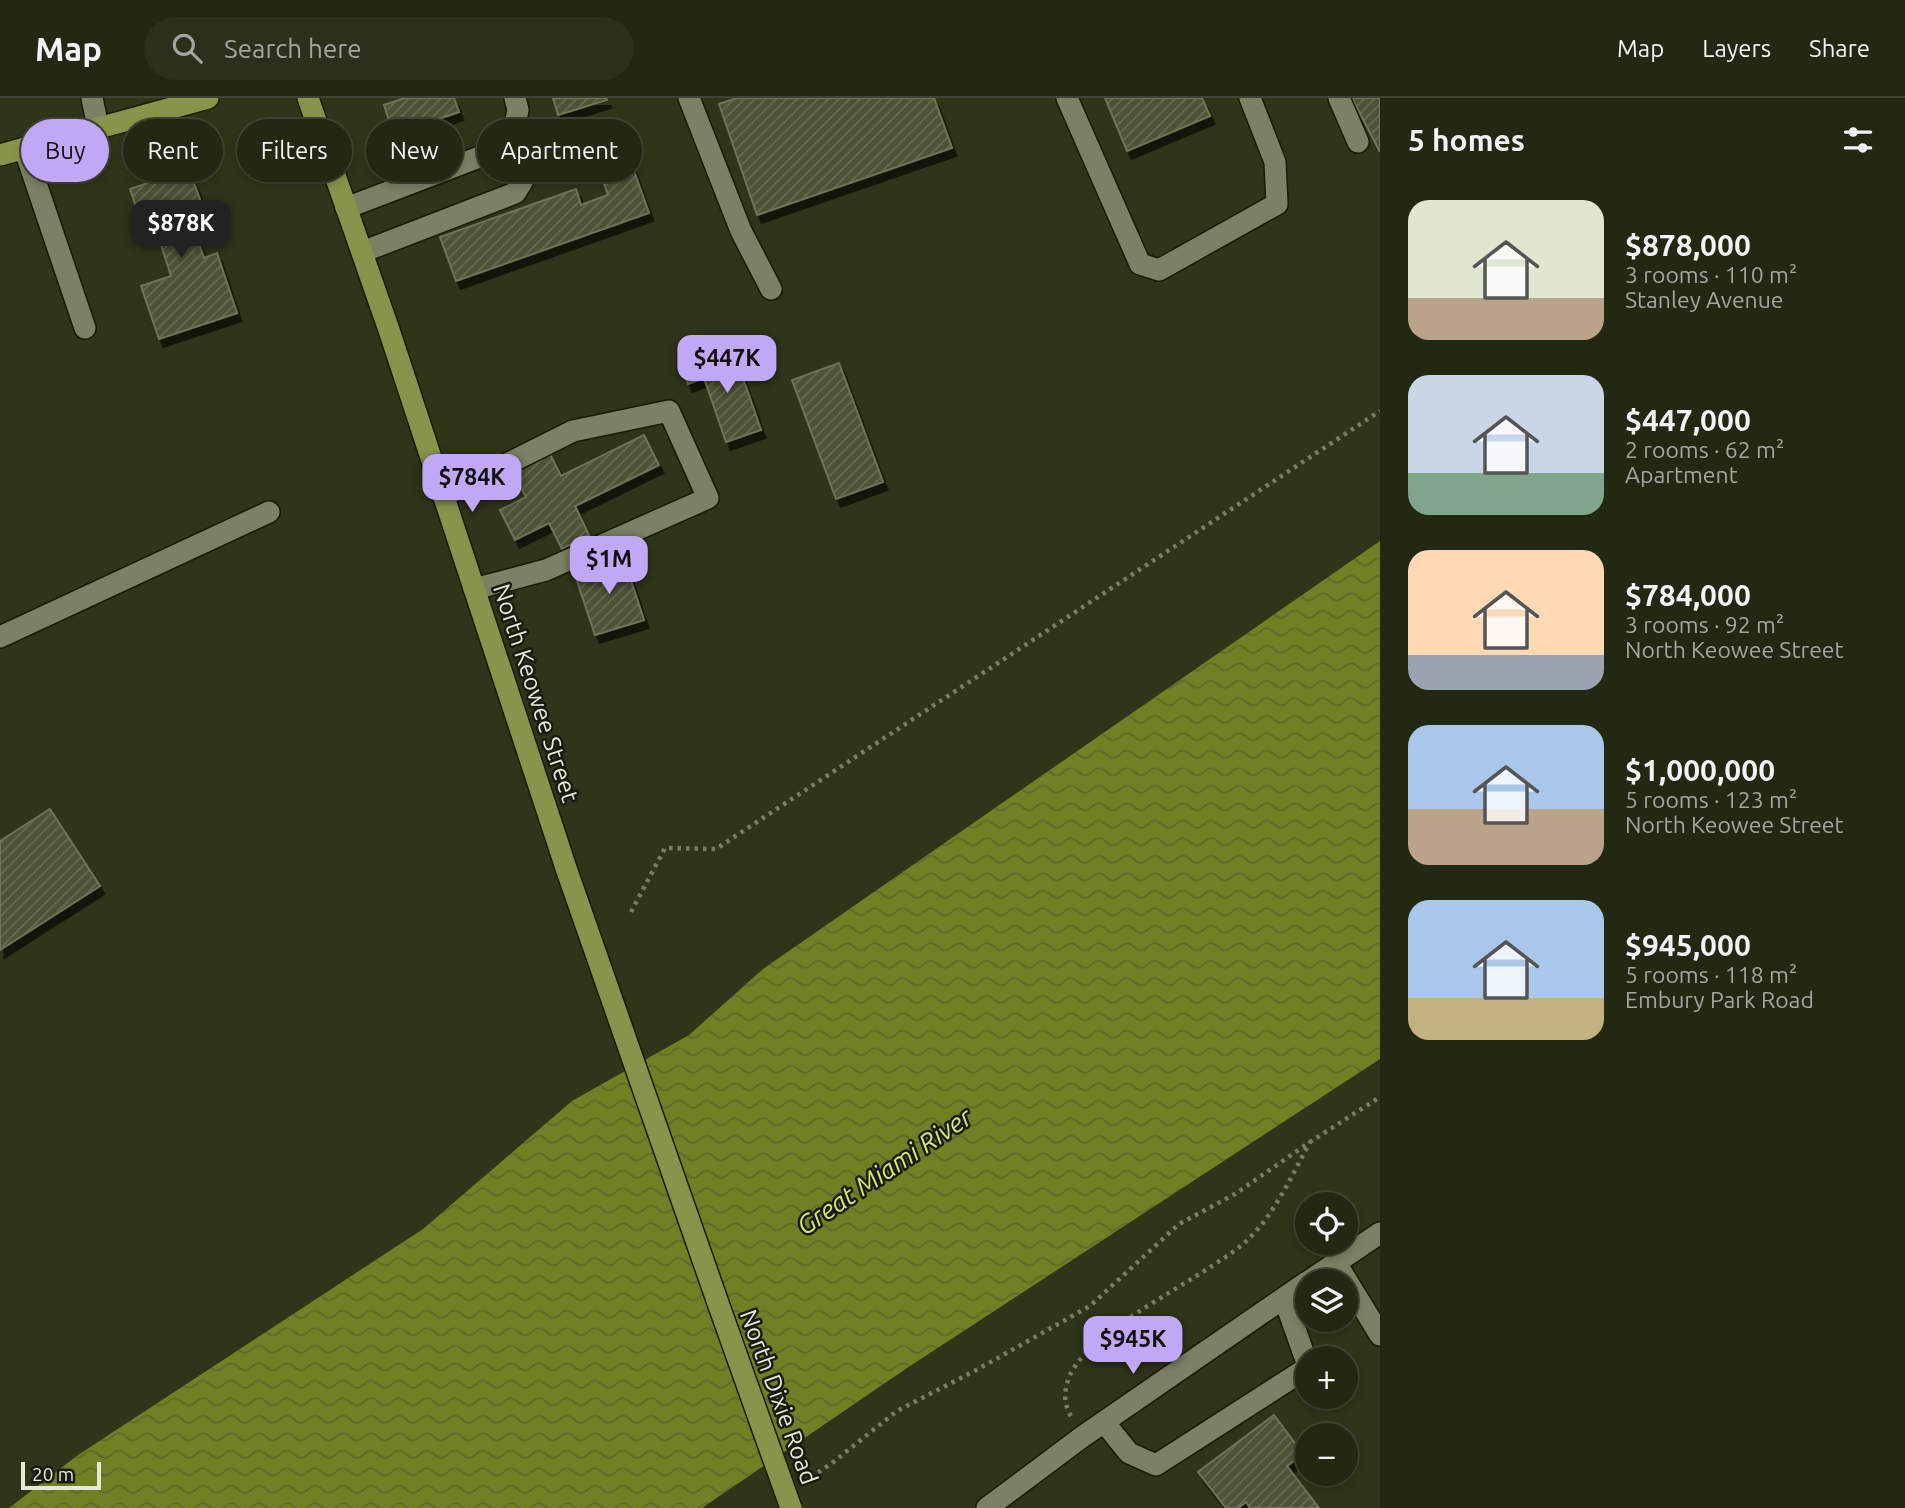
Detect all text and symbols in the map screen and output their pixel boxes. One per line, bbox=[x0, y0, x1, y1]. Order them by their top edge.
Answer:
search box bbox=[144, 17, 634, 80]
icon: search bbox=[168, 29, 206, 67]
text: Map bbox=[35, 30, 102, 67]
text: Search here bbox=[224, 34, 362, 63]
text: Map bbox=[1617, 35, 1664, 62]
text: Layers bbox=[1702, 35, 1771, 62]
text: Share bbox=[1809, 35, 1870, 62]
chip: Buy bbox=[21, 119, 109, 182]
chip: Rent bbox=[123, 119, 223, 182]
chip: Filters bbox=[237, 119, 352, 182]
chip: New bbox=[366, 119, 463, 182]
chip: Apartment bbox=[477, 119, 642, 182]
icon: filters bbox=[1839, 121, 1877, 159]
text: 5 homes bbox=[1408, 123, 1525, 157]
pin: $878K bbox=[132, 200, 230, 260]
text: $878K bbox=[147, 210, 215, 235]
icon: home bbox=[1464, 228, 1548, 312]
text: $878,000 bbox=[1625, 228, 1751, 262]
text: 3 rooms · 110 m² bbox=[1625, 262, 1797, 287]
text: Stanley Avenue bbox=[1625, 287, 1784, 312]
pin: $447K bbox=[678, 336, 776, 395]
text: $447K bbox=[693, 345, 761, 370]
icon: home bbox=[1464, 403, 1548, 487]
text: $447,000 bbox=[1625, 403, 1751, 437]
text: 2 rooms · 62 m² bbox=[1625, 437, 1784, 462]
pin: $784K bbox=[423, 454, 521, 514]
text: Apartment bbox=[1625, 462, 1738, 487]
text: $784K bbox=[438, 464, 506, 489]
pin: $1M bbox=[575, 536, 643, 596]
text: $1M bbox=[586, 546, 632, 571]
icon: home bbox=[1464, 578, 1548, 662]
text: $784,000 bbox=[1625, 578, 1751, 612]
street label: North Keowee Street bbox=[488, 580, 584, 806]
text: 3 rooms · 92 m² bbox=[1625, 612, 1784, 637]
text: North Keowee Street bbox=[1625, 637, 1844, 662]
icon: home bbox=[1464, 753, 1548, 837]
text: $1,000,000 bbox=[1625, 753, 1775, 787]
text: 5 rooms · 123 m² bbox=[1625, 787, 1797, 812]
text: North Keowee Street bbox=[1625, 812, 1844, 837]
icon: home bbox=[1464, 928, 1548, 1012]
text: $945,000 bbox=[1625, 928, 1751, 962]
text: 5 rooms · 118 m² bbox=[1625, 962, 1797, 987]
text: Embury Park Road bbox=[1625, 987, 1814, 1012]
water label: Great Miami River bbox=[791, 1101, 978, 1240]
map controls bbox=[1295, 1192, 1358, 1486]
button: locate bbox=[1295, 1192, 1358, 1255]
button: layers bbox=[1295, 1269, 1358, 1332]
street label: North Dixie Road bbox=[735, 1306, 823, 1488]
pin: $945K bbox=[1084, 1316, 1182, 1376]
text: $945K bbox=[1099, 1326, 1167, 1351]
button: + bbox=[1295, 1346, 1358, 1409]
button: − bbox=[1295, 1423, 1358, 1486]
scale bar bbox=[21, 1459, 102, 1491]
text: 20 m bbox=[32, 1463, 74, 1485]

